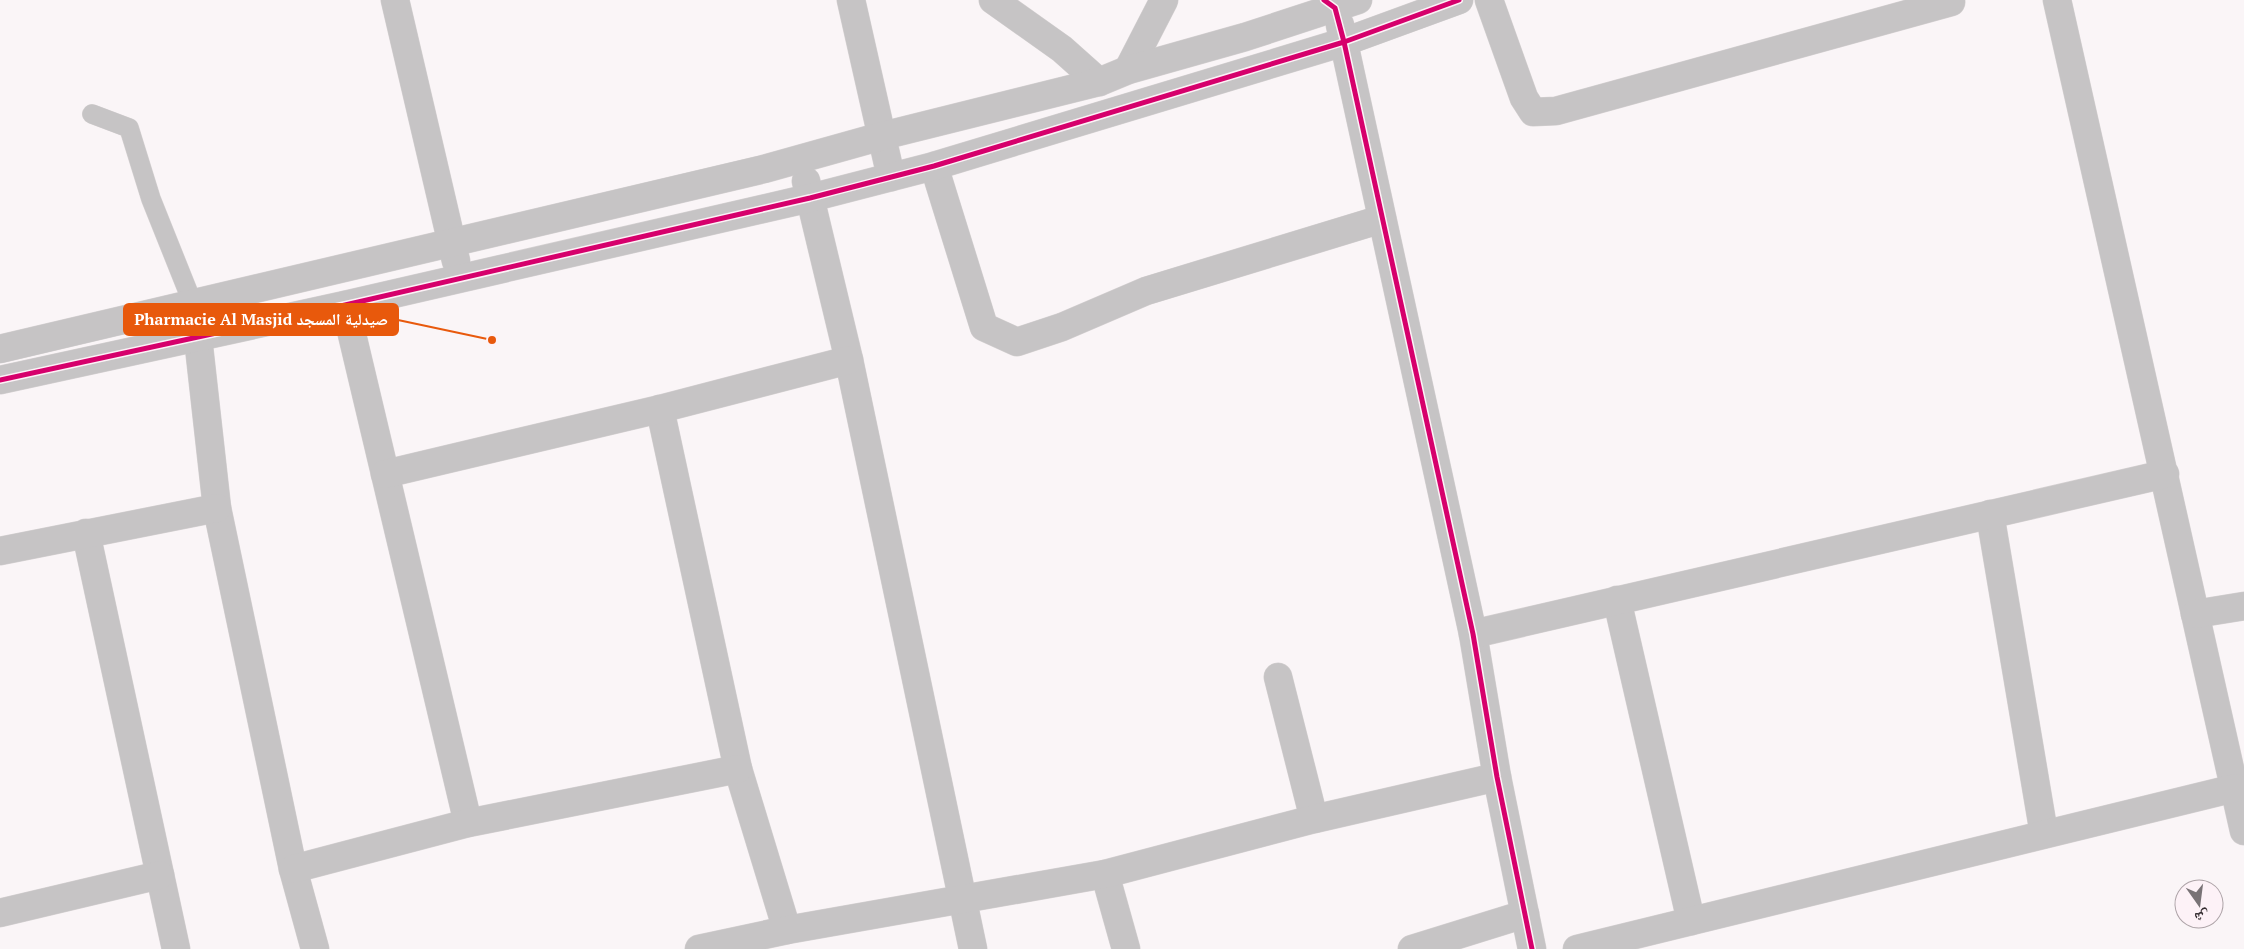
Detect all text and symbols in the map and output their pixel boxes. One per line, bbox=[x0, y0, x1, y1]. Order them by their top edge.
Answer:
callout: Pharmacie Al Masjid صيدلية المسجد bbox=[124, 304, 398, 335]
text: Pharmacie Al Masjid صيدلية المسجد bbox=[134, 308, 388, 330]
north arrow bbox=[2174, 879, 2224, 929]
text: ش bbox=[2193, 906, 2212, 928]

